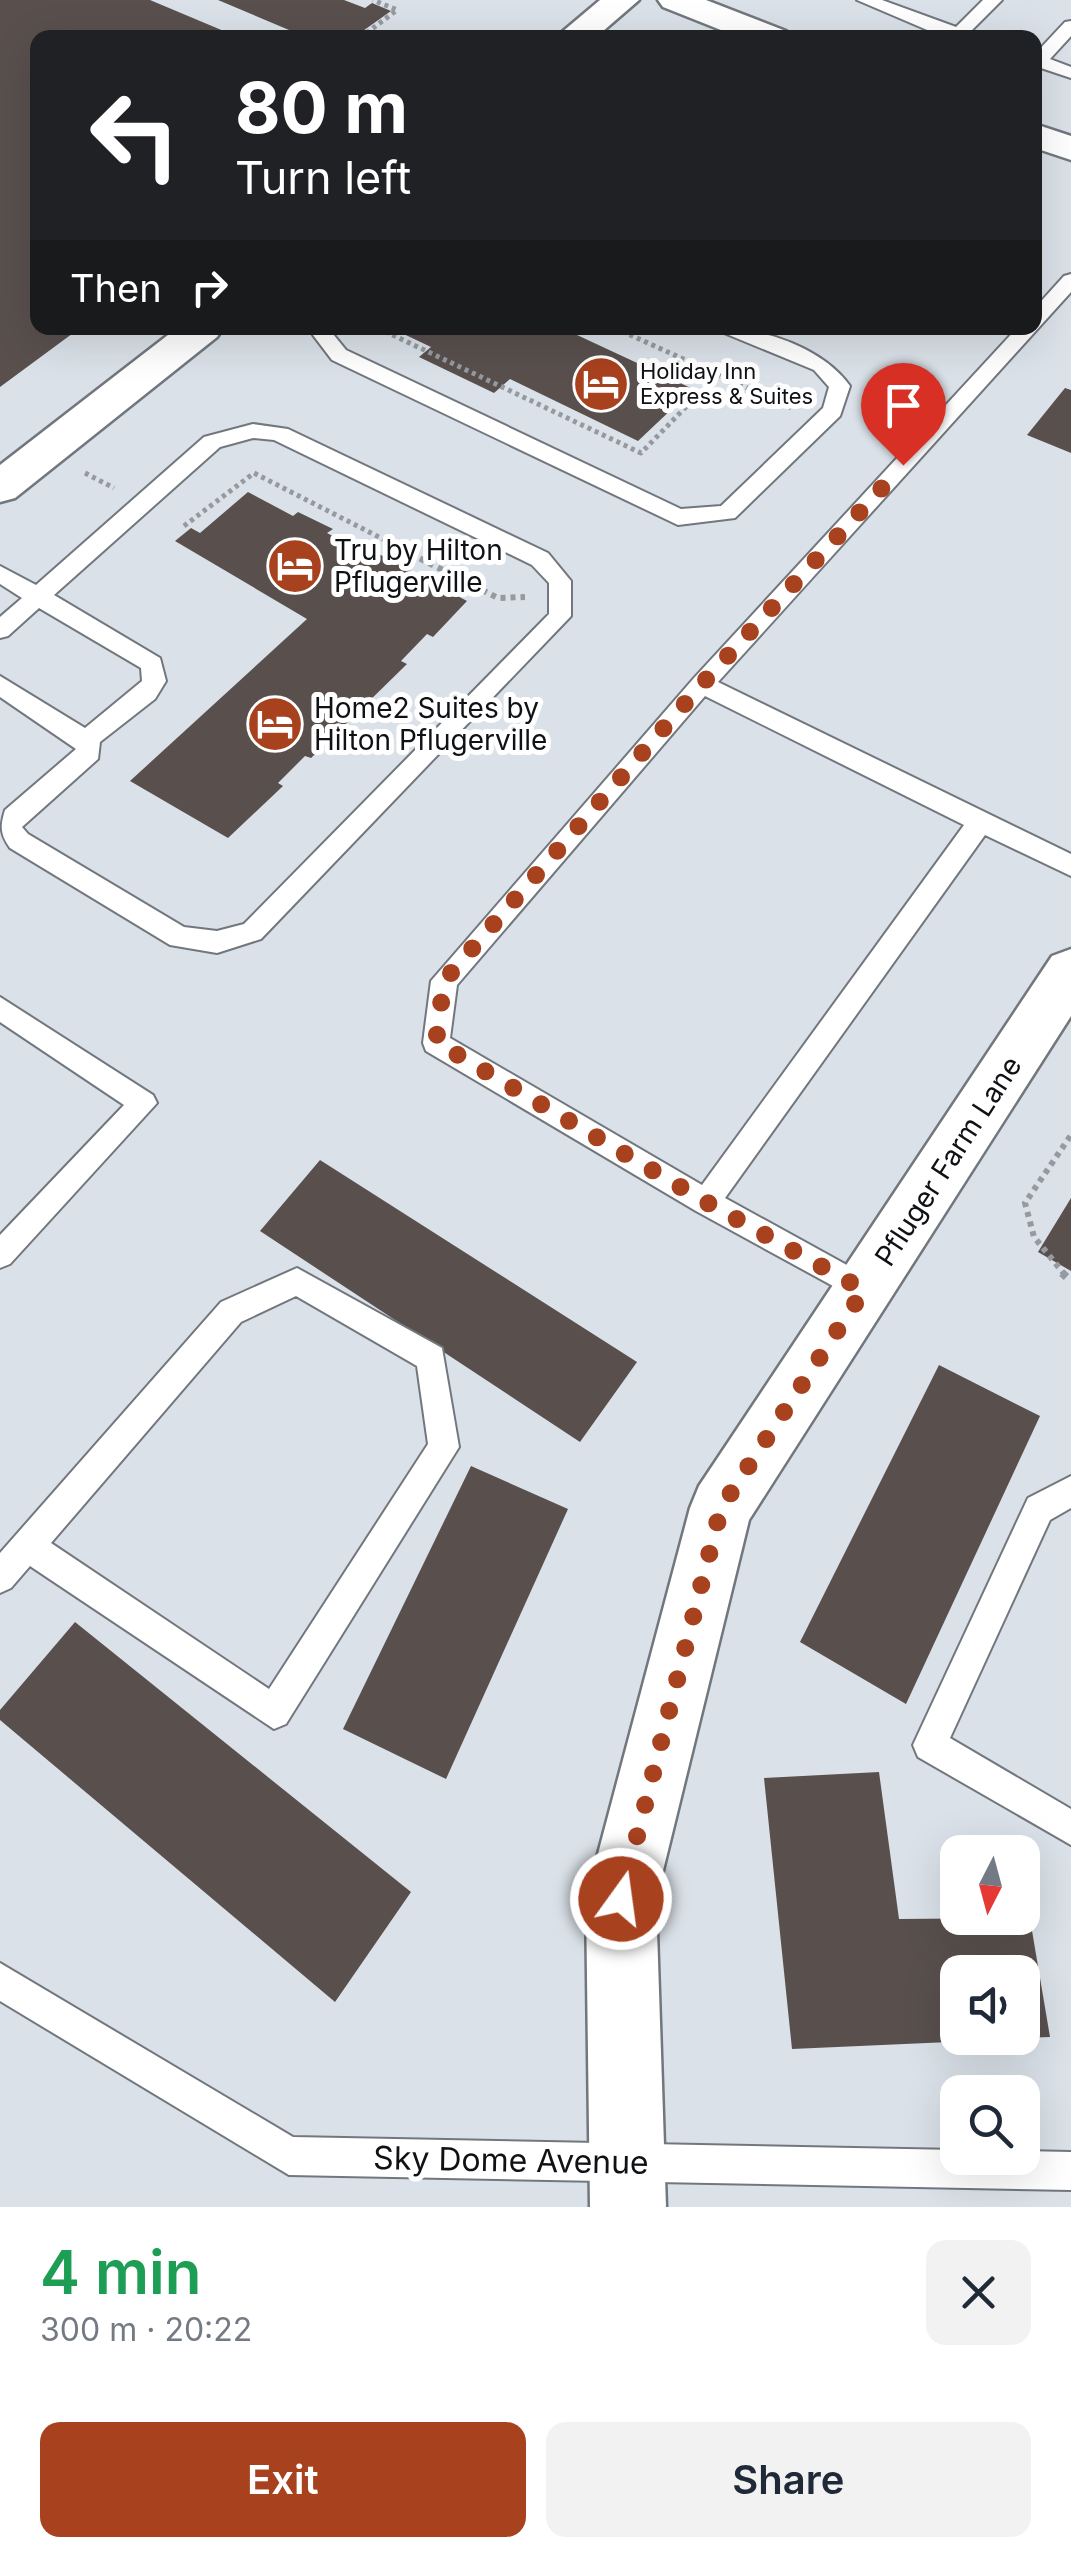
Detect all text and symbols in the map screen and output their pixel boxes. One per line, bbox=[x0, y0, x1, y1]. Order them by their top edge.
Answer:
text: 80 m bbox=[235, 65, 408, 150]
icon: left bbox=[70, 70, 200, 200]
text: Turn left bbox=[235, 150, 411, 205]
icon: right bbox=[182, 260, 237, 315]
text: Then bbox=[70, 265, 162, 311]
hotel icon: Holiday Inn Express & Suites bbox=[571, 354, 631, 414]
place label: Holiday Inn Express & Suites bbox=[640, 358, 813, 409]
pin bbox=[861, 363, 946, 466]
icon: arrive bbox=[876, 378, 931, 433]
place label: Tru by Hilton Pflugerville bbox=[334, 533, 503, 599]
hotel icon: Tru by Hilton Pflugerville bbox=[265, 536, 325, 596]
place label: Home2 Suites by Hilton Pflugerville bbox=[314, 691, 547, 757]
hotel icon: Home2 Suites by Hilton Pflugerville bbox=[245, 694, 305, 754]
street label: Pfluger Farm Lane bbox=[868, 1050, 1028, 1272]
north arrow bbox=[940, 1835, 1040, 1935]
map controls bbox=[940, 1835, 1040, 2175]
position arrow bbox=[569, 1847, 673, 1951]
button: sound bbox=[940, 1955, 1040, 2055]
button: search bbox=[940, 2075, 1040, 2175]
street label: Sky Dome Avenue bbox=[373, 2138, 649, 2182]
text: 4 min bbox=[40, 2236, 202, 2308]
button: close bbox=[926, 2240, 1031, 2345]
text: 300 m · 20:22 bbox=[40, 2310, 252, 2349]
button: Exit bbox=[40, 2422, 526, 2537]
button: Share bbox=[546, 2422, 1031, 2537]

